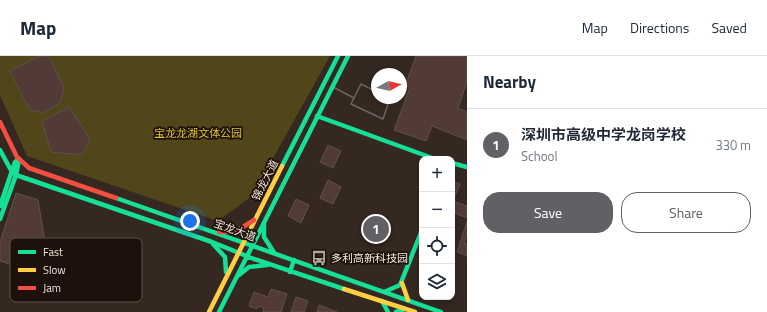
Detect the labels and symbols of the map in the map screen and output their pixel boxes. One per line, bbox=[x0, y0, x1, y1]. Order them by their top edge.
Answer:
north arrow bbox=[371, 68, 407, 104]
park label: 宝龙龙湖文体公园 bbox=[154, 125, 242, 141]
street label: 锦龙大道 bbox=[248, 157, 282, 203]
your location bbox=[180, 211, 200, 231]
pin: 1 bbox=[363, 214, 389, 244]
street label: 宝龙大道 bbox=[212, 215, 258, 245]
legend bbox=[10, 238, 142, 302]
text: Fast bbox=[43, 244, 63, 260]
bus stop icon: 多利高新科技园 bbox=[310, 249, 328, 267]
place label: 多利高新科技园 bbox=[331, 250, 408, 266]
text: Slow bbox=[43, 262, 66, 278]
text: Jam bbox=[43, 280, 61, 296]

